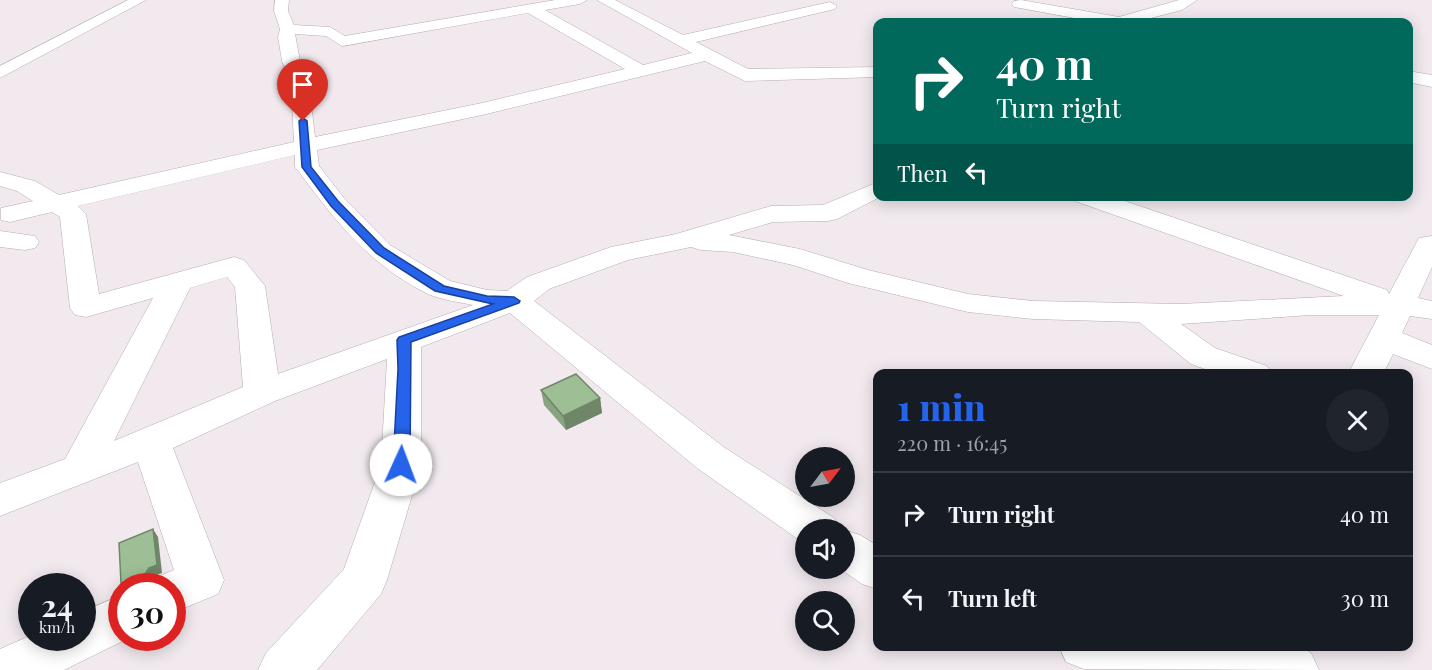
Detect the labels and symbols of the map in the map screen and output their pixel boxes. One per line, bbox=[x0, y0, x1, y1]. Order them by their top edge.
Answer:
pin bbox=[277, 59, 328, 121]
position arrow bbox=[369, 433, 433, 497]
north arrow bbox=[795, 447, 855, 507]
speed limit sign: 30 bbox=[108, 573, 186, 651]

